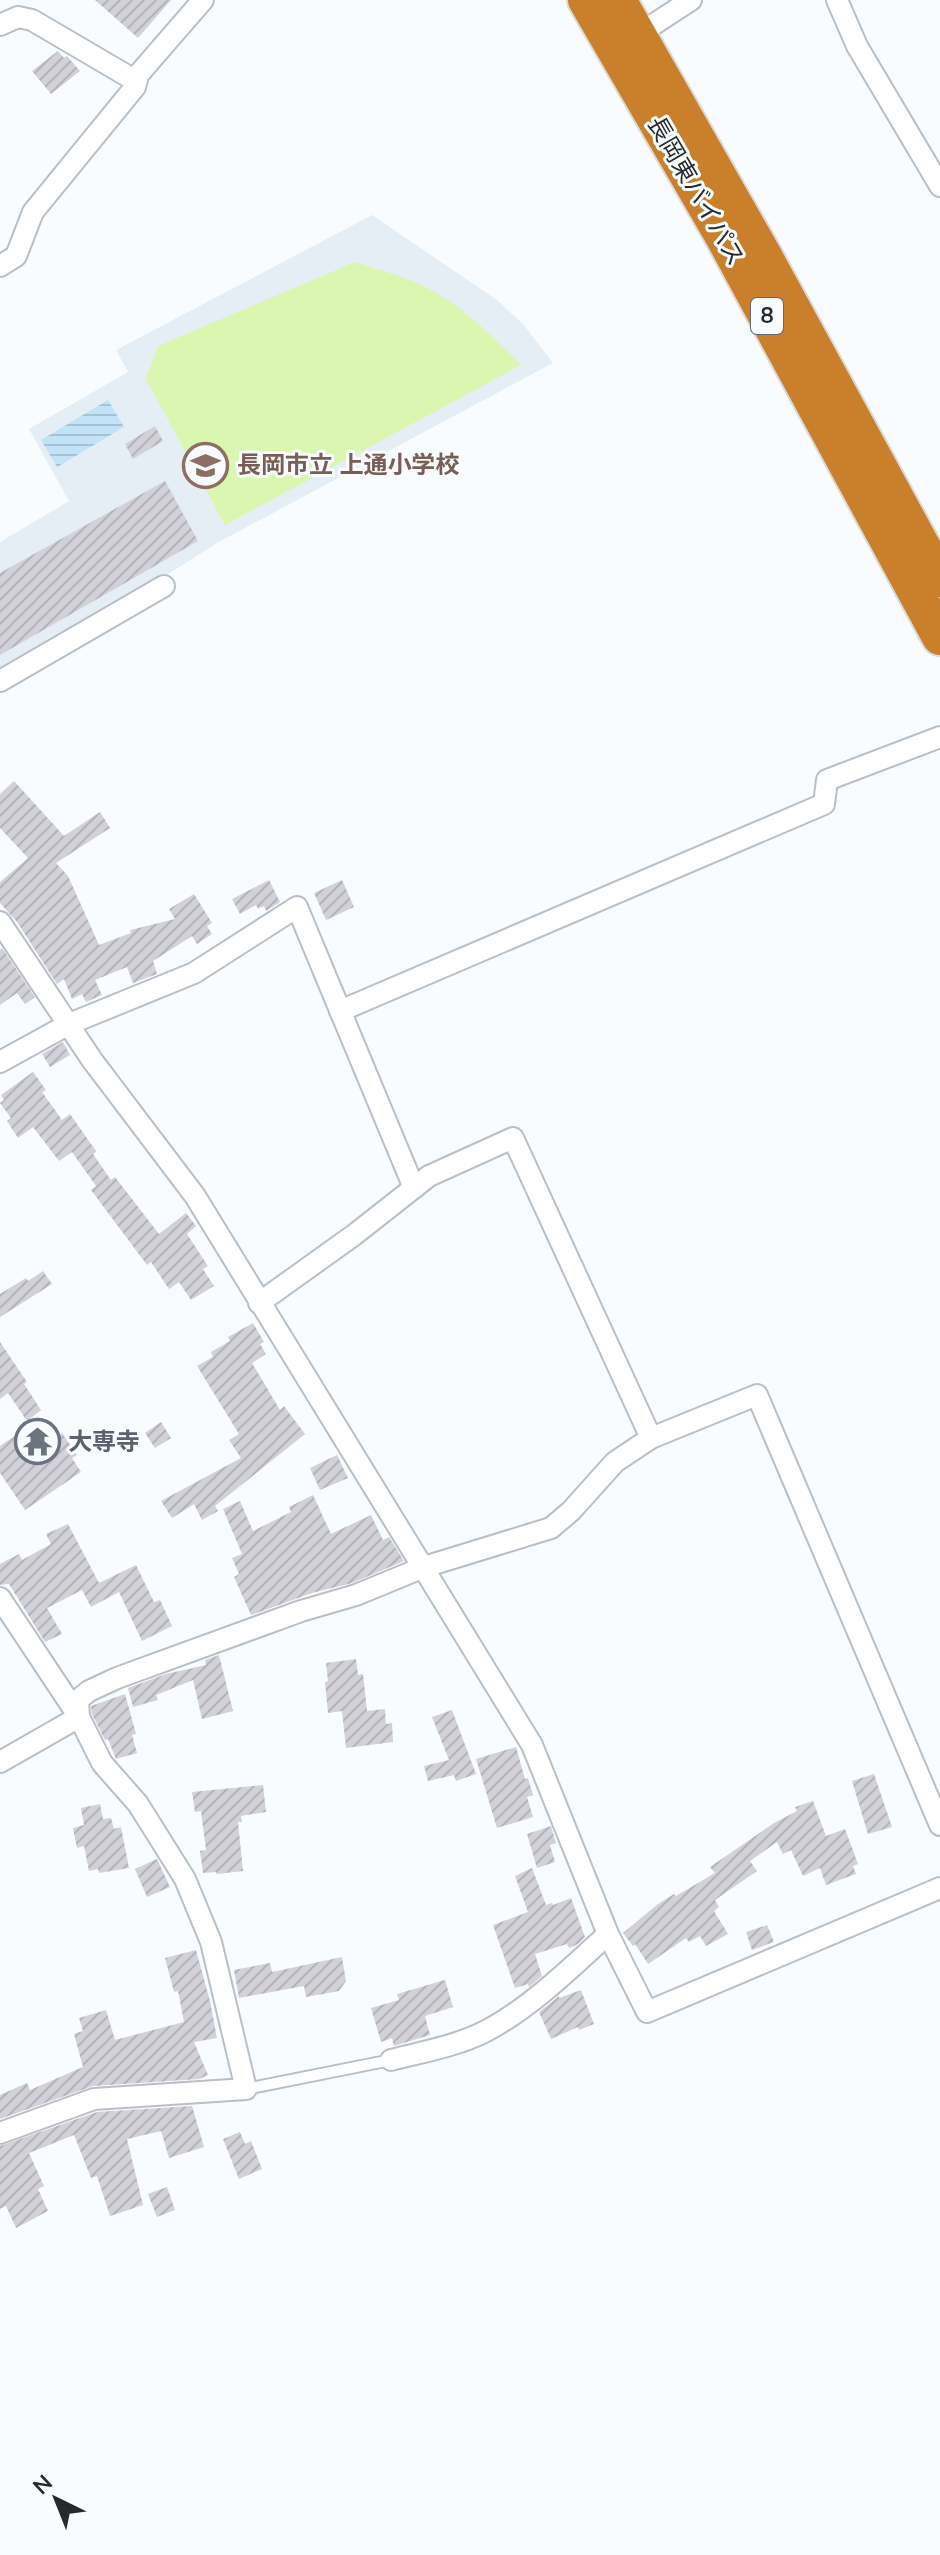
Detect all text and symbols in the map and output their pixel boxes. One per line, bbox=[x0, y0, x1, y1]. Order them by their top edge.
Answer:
street label: 長岡東バイパス bbox=[640, 110, 752, 272]
road number: 8 bbox=[751, 298, 783, 334]
school or university icon: 長岡市立 上通小学校 bbox=[182, 441, 230, 489]
place label: 長岡市立 上通小学校 bbox=[237, 449, 459, 481]
temple icon: 大専寺 bbox=[13, 1418, 61, 1466]
place label: 大専寺 bbox=[68, 1426, 140, 1458]
north arrow bbox=[16, 2459, 96, 2539]
text: N bbox=[27, 2469, 59, 2502]

